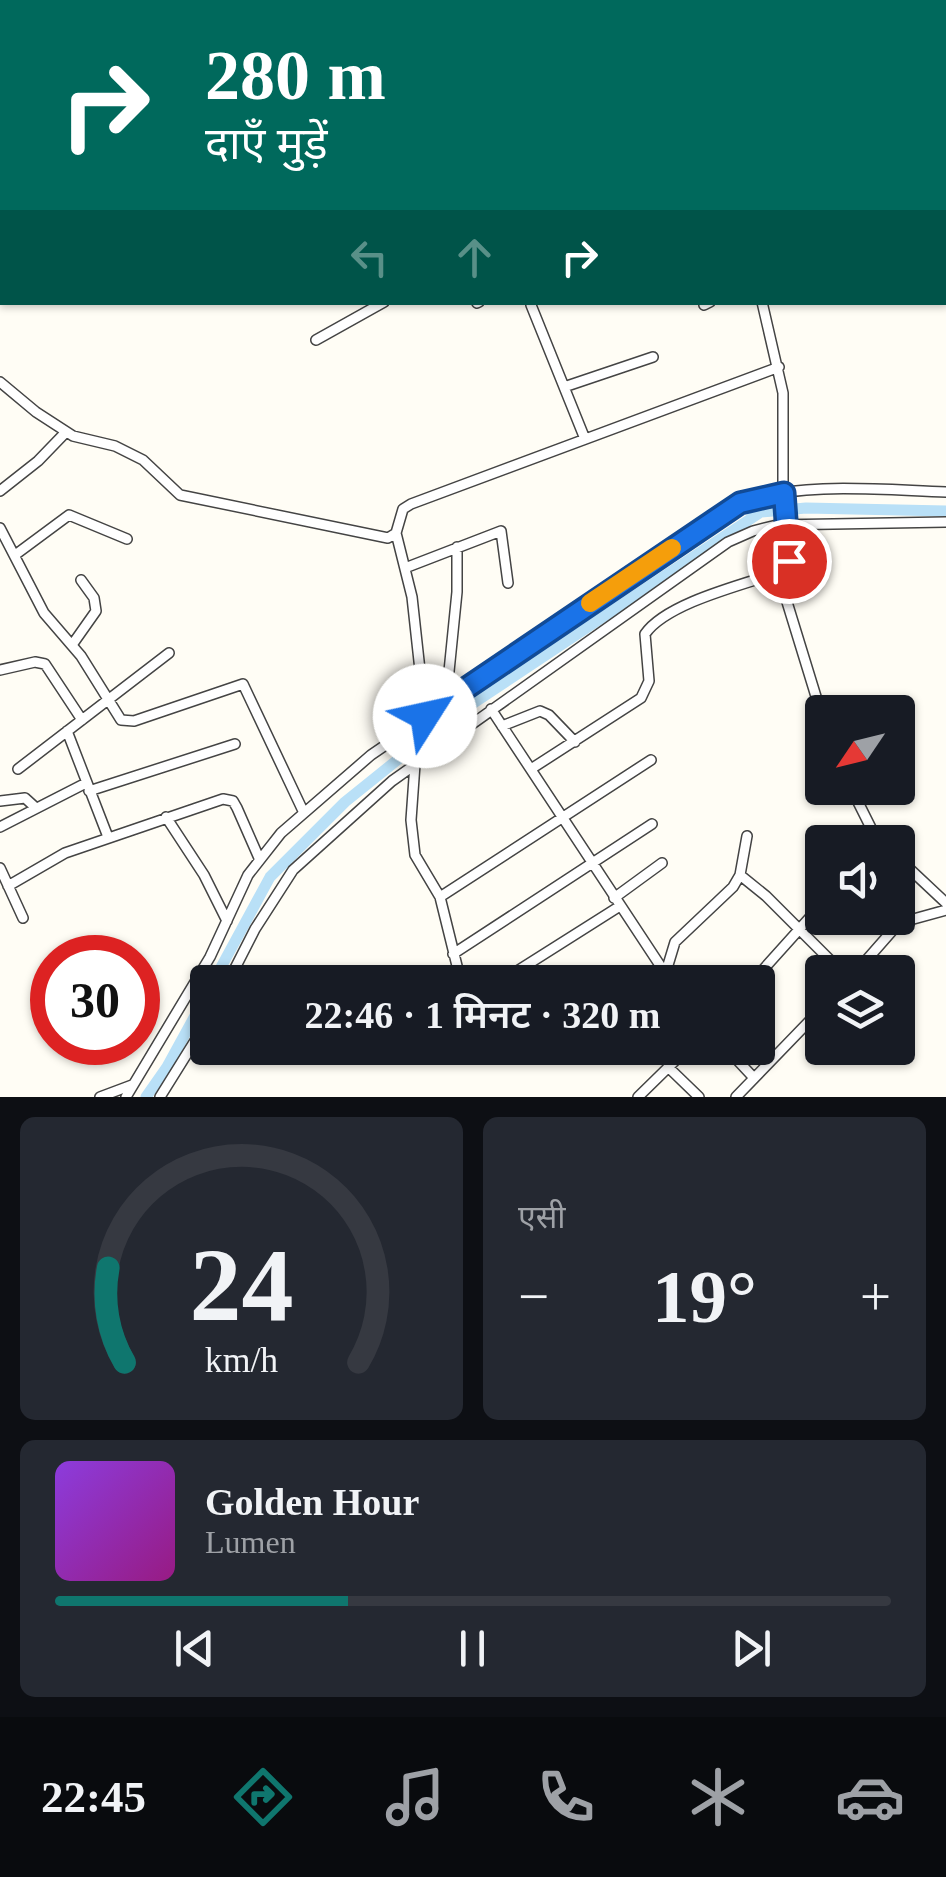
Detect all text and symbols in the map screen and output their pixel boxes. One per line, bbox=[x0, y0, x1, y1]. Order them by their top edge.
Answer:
text: 280 m bbox=[205, 37, 386, 114]
icon: right bbox=[40, 40, 170, 170]
text: दाएँ मुड़ें bbox=[205, 119, 328, 169]
icon: left bbox=[342, 230, 397, 285]
icon: ahead bbox=[447, 230, 502, 285]
icon: right bbox=[552, 230, 607, 285]
pin bbox=[747, 519, 832, 604]
icon: arrive bbox=[762, 534, 817, 589]
position arrow bbox=[373, 664, 477, 768]
north arrow bbox=[805, 695, 915, 805]
map controls bbox=[805, 695, 915, 1065]
button: sound bbox=[805, 825, 915, 935]
speed limit sign: 30 bbox=[30, 935, 160, 1065]
button: layers bbox=[805, 955, 915, 1065]
text: 22:46 · 1 मिनट · 320 m bbox=[305, 994, 660, 1036]
text: एसी bbox=[518, 1199, 566, 1235]
text: 24 bbox=[190, 1227, 294, 1342]
text: 19° bbox=[652, 1255, 757, 1338]
text: − bbox=[518, 1266, 549, 1327]
text: + bbox=[860, 1266, 891, 1327]
text: km/h bbox=[205, 1340, 278, 1380]
text: Golden Hour bbox=[205, 1481, 419, 1523]
text: Lumen bbox=[205, 1524, 296, 1560]
icon: previous bbox=[167, 1621, 222, 1676]
icon: pause bbox=[445, 1621, 500, 1676]
icon: next bbox=[724, 1621, 779, 1676]
icon: directions bbox=[228, 1762, 298, 1832]
icon: music bbox=[380, 1762, 450, 1832]
icon: phone bbox=[531, 1762, 601, 1832]
icon: climate bbox=[683, 1762, 753, 1832]
icon: car bbox=[835, 1762, 905, 1832]
text: 22:45 bbox=[41, 1772, 146, 1822]

